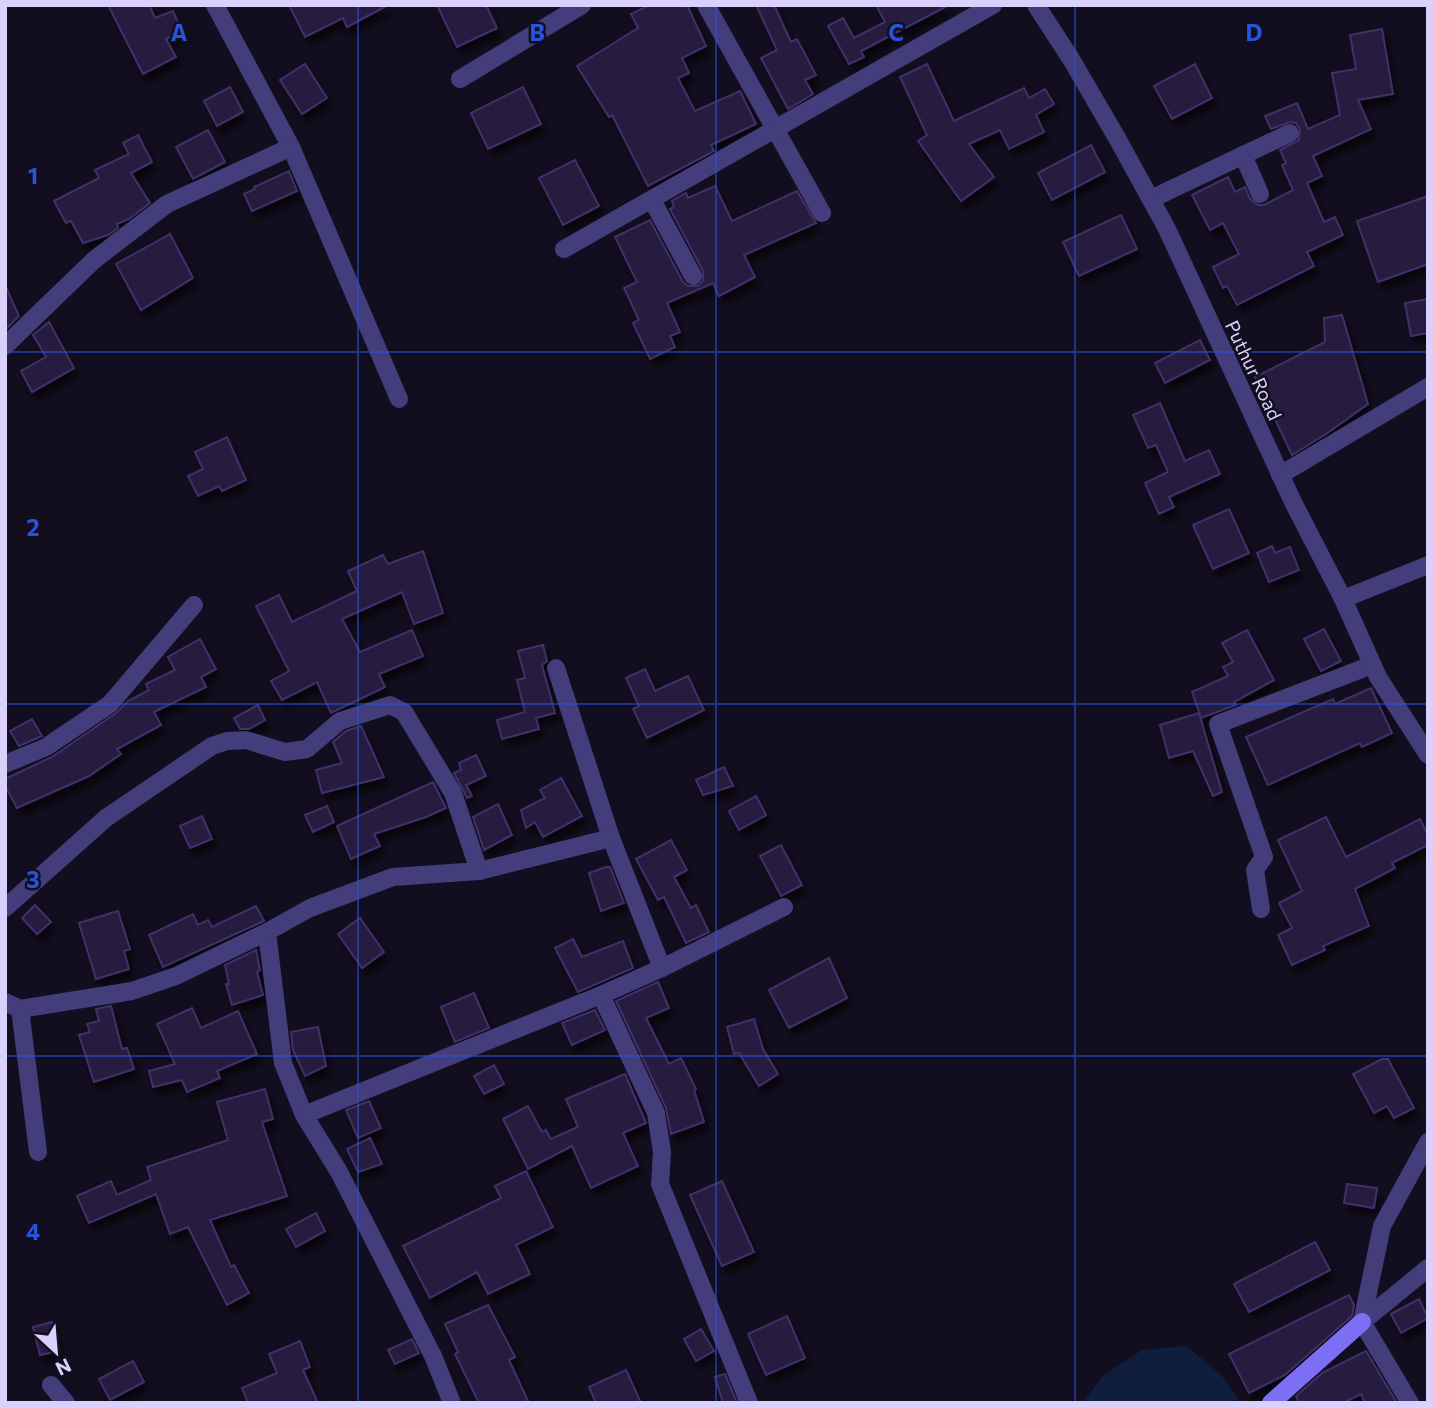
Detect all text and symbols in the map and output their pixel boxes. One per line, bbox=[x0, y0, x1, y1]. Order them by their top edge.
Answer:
text: A bbox=[171, 18, 188, 46]
text: B bbox=[529, 18, 545, 46]
text: C bbox=[888, 18, 904, 46]
text: D bbox=[1246, 18, 1263, 46]
text: 1 bbox=[28, 161, 38, 189]
street label: Puthur Road bbox=[1221, 316, 1287, 424]
text: 2 bbox=[26, 513, 40, 541]
text: 3 bbox=[26, 865, 40, 893]
text: 4 bbox=[26, 1217, 40, 1245]
north arrow bbox=[21, 1317, 91, 1387]
text: N bbox=[52, 1354, 75, 1381]

